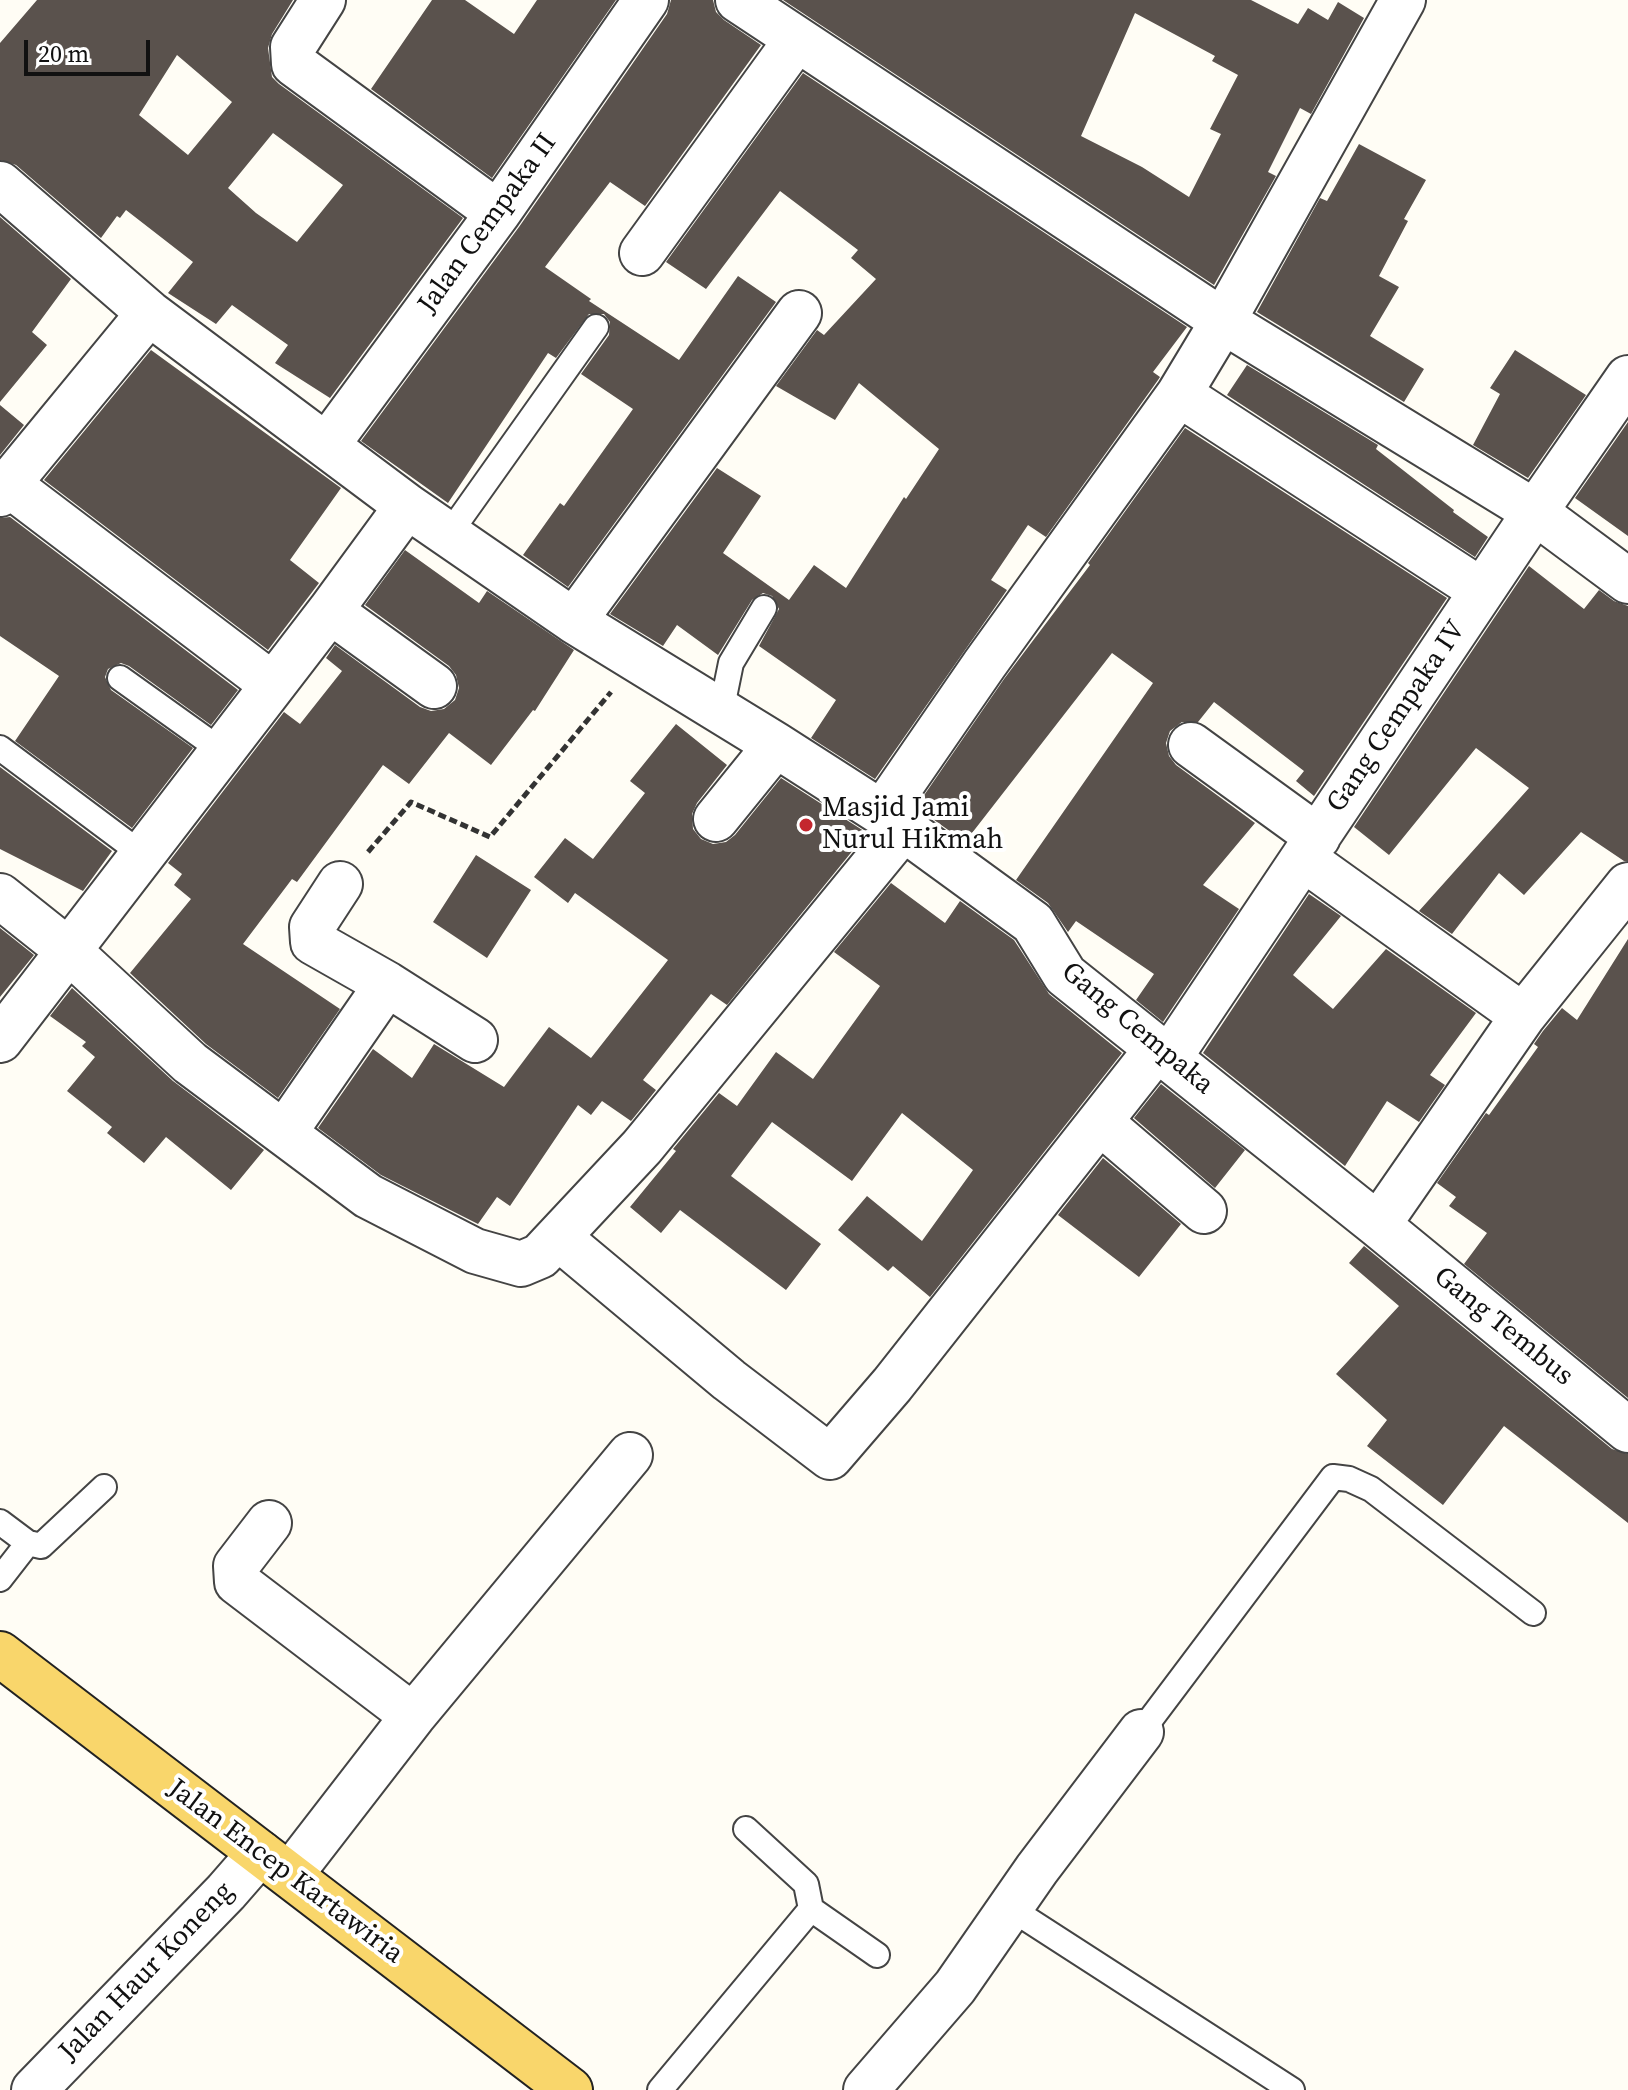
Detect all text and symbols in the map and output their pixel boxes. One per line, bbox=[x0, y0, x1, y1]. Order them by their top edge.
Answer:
scale bar bbox=[28, 24, 154, 74]
text: 20 m bbox=[38, 37, 89, 70]
street label: Jalan Cempaka II bbox=[412, 128, 564, 320]
street label: Gang Cempaka IV bbox=[1320, 615, 1474, 819]
place label: Masjid Jami Nurul Hikmah bbox=[822, 792, 1003, 858]
marker: Masjid Jami Nurul Hikmah bbox=[797, 816, 815, 834]
street label: Gang Cempaka bbox=[1054, 956, 1220, 1102]
street label: Gang Tembus bbox=[1426, 1260, 1580, 1394]
street label: Jalan Encep Kartawiria bbox=[161, 1773, 409, 1971]
street label: Jalan Haur Koneng bbox=[53, 1875, 241, 2069]

